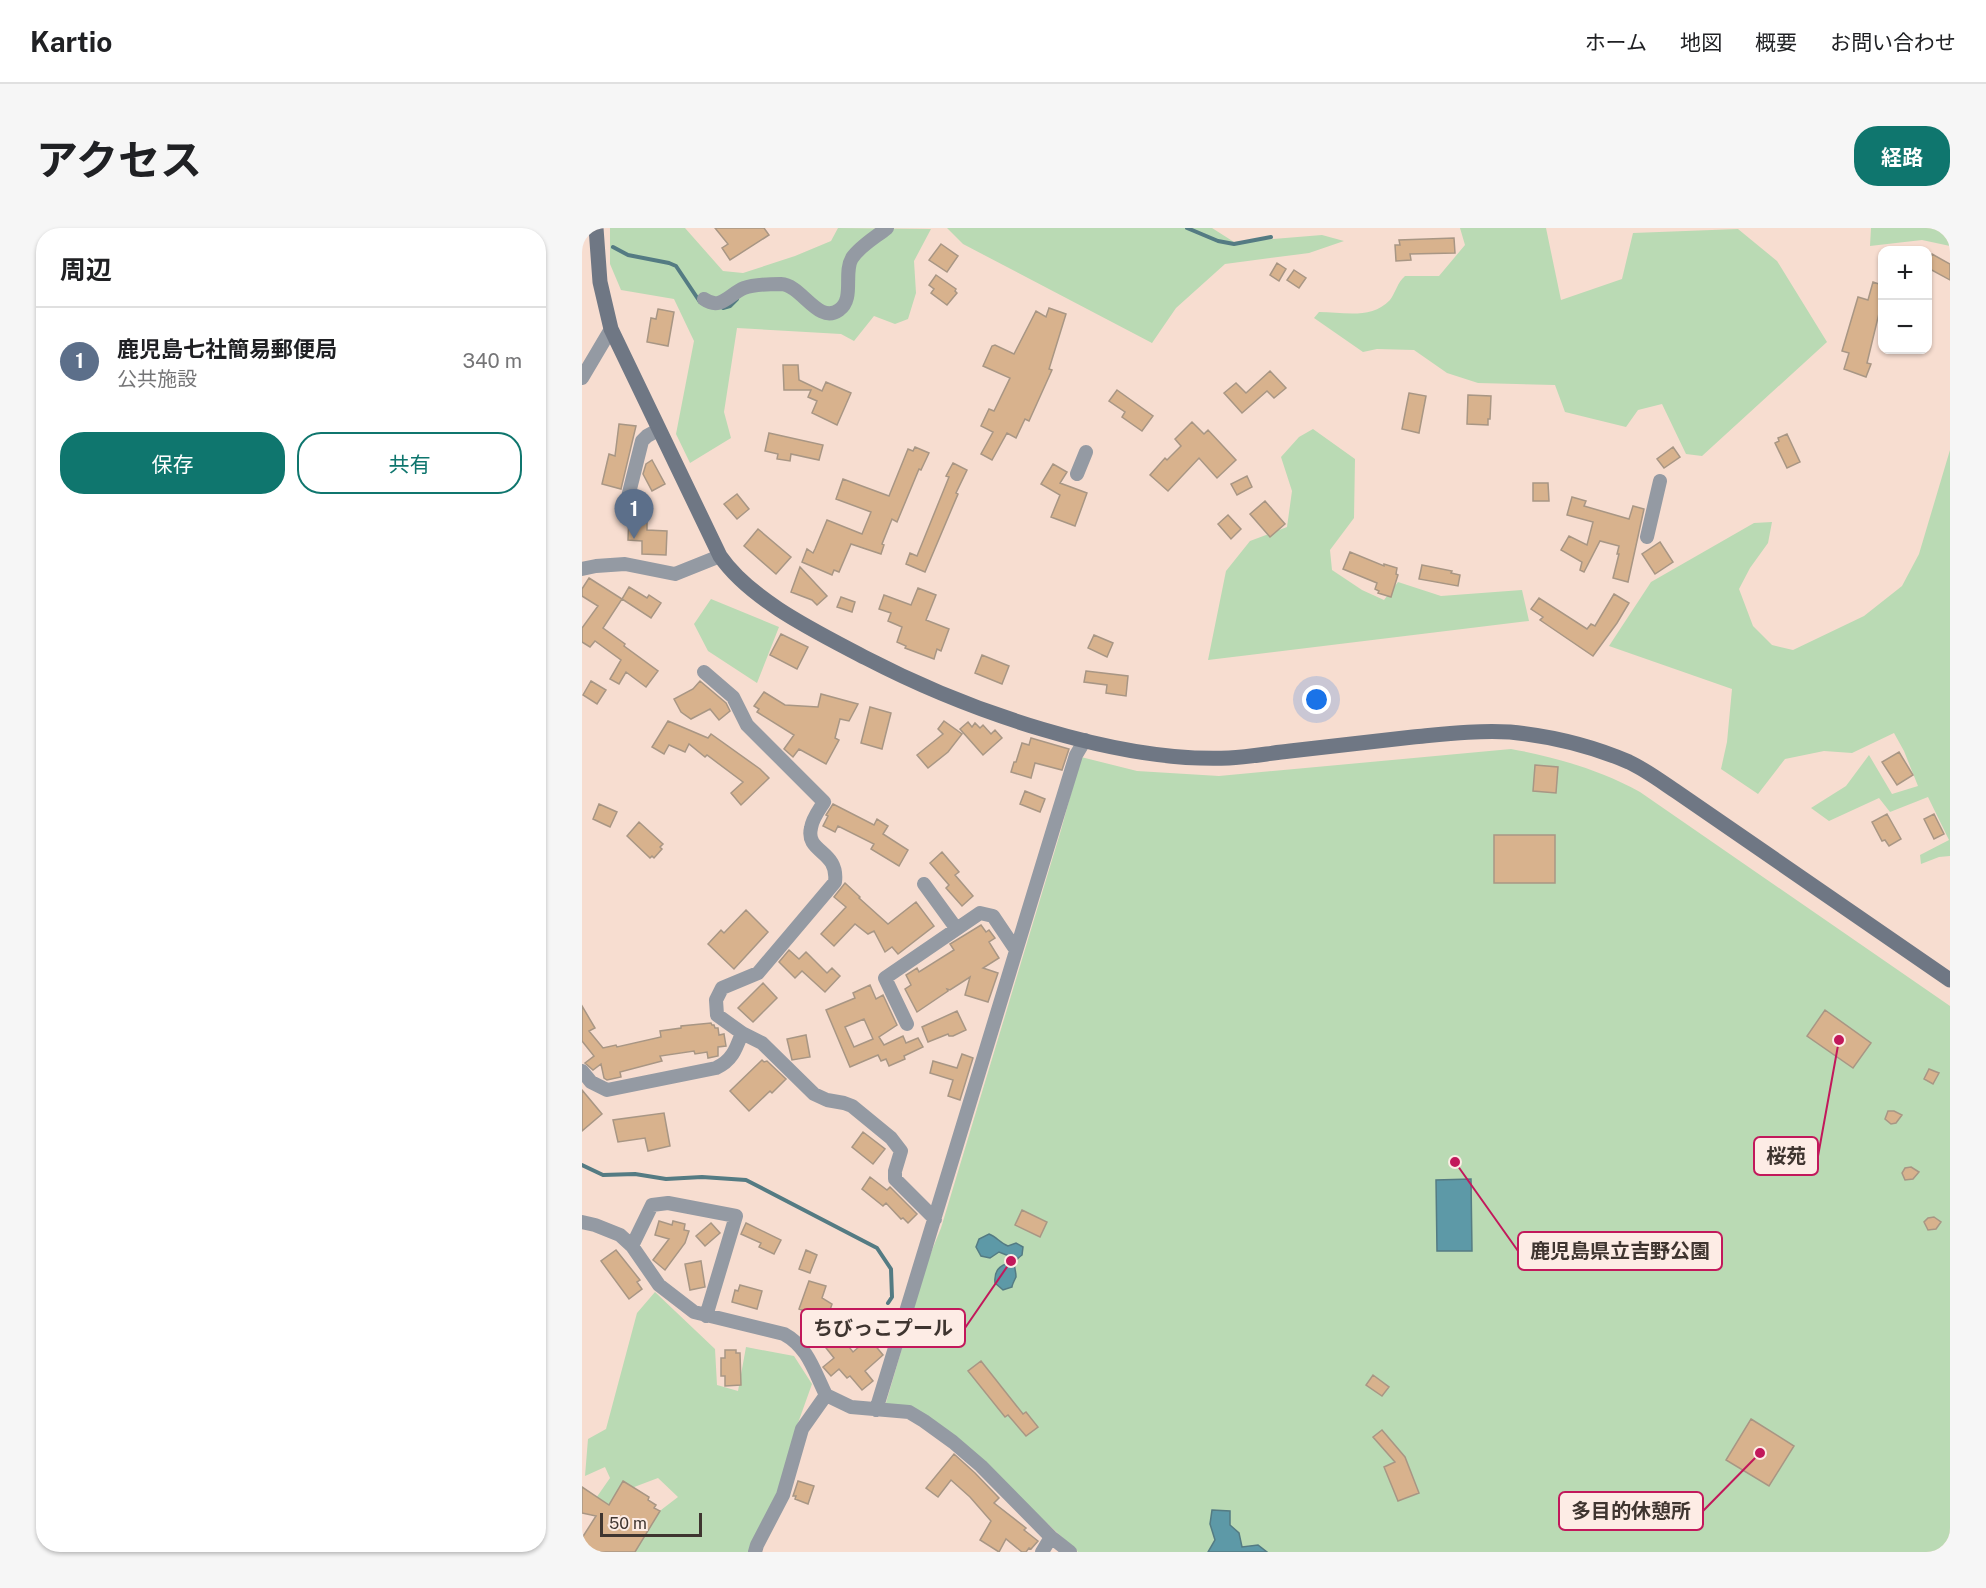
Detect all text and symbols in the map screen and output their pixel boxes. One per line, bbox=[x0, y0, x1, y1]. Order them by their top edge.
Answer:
text: Kartio bbox=[30, 25, 112, 58]
text: ホーム bbox=[1585, 30, 1647, 55]
text: 地図 bbox=[1680, 30, 1722, 55]
text: 概要 bbox=[1755, 30, 1797, 55]
text: お問い合わせ bbox=[1830, 30, 1956, 55]
button: 経路 bbox=[1854, 126, 1950, 186]
text: アクセス bbox=[36, 135, 202, 184]
map controls bbox=[1878, 246, 1932, 354]
button: + bbox=[1878, 246, 1932, 300]
text: 周辺 bbox=[60, 254, 112, 285]
button: − bbox=[1878, 300, 1932, 354]
text: 鹿児島七社簡易郵便局 bbox=[117, 336, 337, 362]
text: 1 bbox=[75, 349, 84, 373]
text: 340 m bbox=[462, 349, 522, 373]
text: 公共施設 bbox=[117, 367, 197, 391]
button: 保存 bbox=[60, 432, 285, 494]
button: 共有 bbox=[297, 432, 522, 494]
pin: 1 bbox=[614, 490, 654, 539]
your location bbox=[1302, 685, 1331, 714]
callout: 桜苑 bbox=[1754, 1137, 1818, 1175]
text: 桜苑 bbox=[1766, 1144, 1806, 1168]
callout: 鹿児島県立吉野公園 bbox=[1518, 1232, 1722, 1270]
text: 鹿児島県立吉野公園 bbox=[1530, 1239, 1710, 1263]
callout: ちびっこプール bbox=[801, 1309, 965, 1347]
text: ちびっこプール bbox=[813, 1316, 953, 1340]
callout: 多目的休憩所 bbox=[1559, 1492, 1703, 1530]
text: 多目的休憩所 bbox=[1571, 1499, 1691, 1523]
scale bar bbox=[600, 1510, 702, 1538]
text: 50 m bbox=[609, 1514, 647, 1533]

